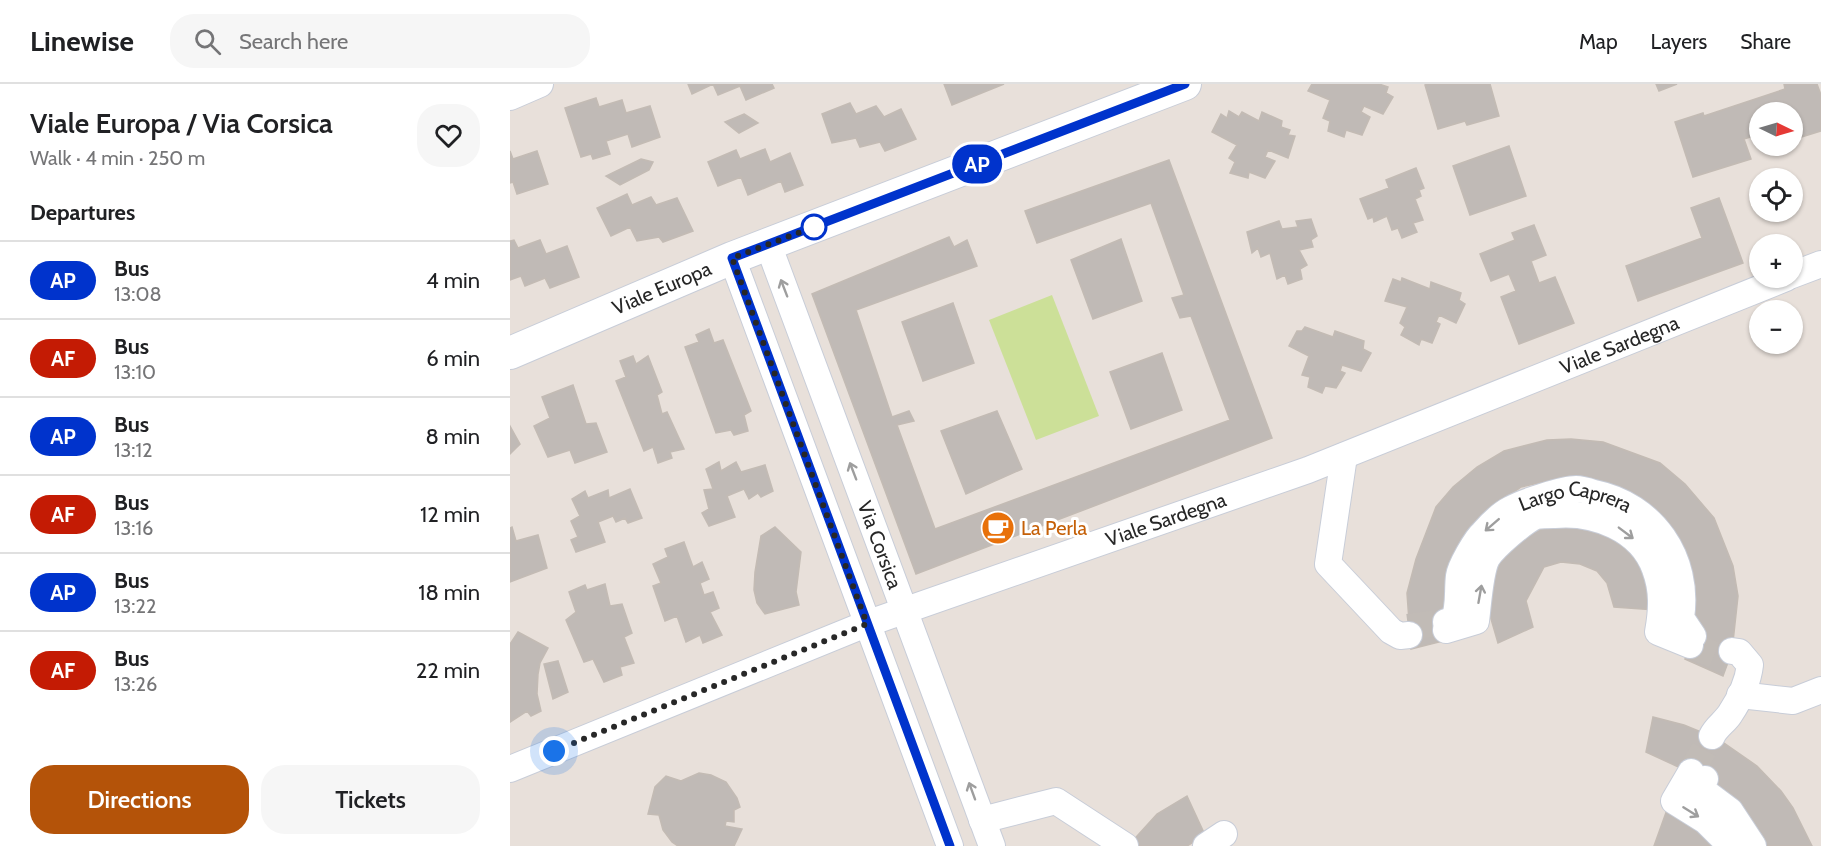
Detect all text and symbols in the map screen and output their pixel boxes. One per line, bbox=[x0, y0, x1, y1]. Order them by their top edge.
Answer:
search box bbox=[170, 14, 590, 68]
text: Linewise bbox=[30, 24, 134, 58]
icon: search bbox=[191, 25, 224, 58]
text: Search here bbox=[239, 28, 348, 55]
text: Map bbox=[1579, 29, 1618, 54]
text: Layers bbox=[1651, 29, 1707, 54]
text: Share bbox=[1740, 29, 1791, 54]
north arrow bbox=[1749, 102, 1803, 156]
map controls bbox=[1749, 102, 1803, 354]
button: heart bbox=[417, 104, 480, 167]
text: Viale Europa / Via Corsica bbox=[30, 106, 333, 140]
line badge: AP bbox=[950, 144, 1004, 184]
text: Walk · 4 min · 250 m bbox=[30, 146, 205, 170]
text: AP bbox=[964, 152, 990, 177]
button: locate bbox=[1749, 168, 1803, 222]
text: Departures bbox=[30, 199, 135, 226]
unlabelled marker bbox=[801, 214, 827, 240]
button: + bbox=[1749, 234, 1803, 288]
text: Bus bbox=[114, 255, 149, 282]
street label: Viale Europa bbox=[609, 256, 715, 320]
text: 4 min bbox=[426, 267, 480, 294]
text: AP bbox=[50, 268, 76, 293]
one-way arrow bbox=[778, 279, 789, 298]
text: 13:08 bbox=[114, 282, 162, 306]
button: − bbox=[1749, 300, 1803, 354]
street label: Viale Sardegna bbox=[1557, 310, 1683, 380]
text: Bus bbox=[114, 333, 149, 360]
text: 6 min bbox=[426, 345, 480, 372]
text: AF bbox=[51, 346, 75, 371]
text: 13:10 bbox=[114, 360, 156, 384]
text: Bus bbox=[114, 411, 149, 438]
text: 8 min bbox=[425, 423, 480, 450]
text: AP bbox=[50, 424, 76, 449]
text: 13:12 bbox=[114, 438, 153, 462]
one-way arrow bbox=[846, 462, 857, 480]
street label: Largo Caprera bbox=[1515, 477, 1636, 518]
street label: Viale Sardegna bbox=[1103, 487, 1230, 552]
text: Bus bbox=[114, 489, 149, 516]
street label: Via Corsica bbox=[853, 498, 907, 593]
text: 12 min bbox=[420, 501, 480, 528]
text: AF bbox=[51, 502, 75, 527]
cafe icon: La Perla bbox=[980, 510, 1016, 546]
text: 13:16 bbox=[114, 516, 153, 540]
place label: La Perla bbox=[1021, 516, 1088, 540]
one-way arrow bbox=[1485, 518, 1500, 532]
one-way arrow bbox=[1617, 527, 1633, 539]
text: Bus bbox=[114, 567, 149, 594]
text: 18 min bbox=[418, 579, 480, 606]
text: AP bbox=[50, 580, 76, 605]
one-way arrow bbox=[1474, 584, 1485, 604]
text: 13:22 bbox=[114, 594, 156, 618]
text: Bus bbox=[114, 645, 149, 672]
text: 22 min bbox=[416, 657, 480, 684]
text: AF bbox=[51, 658, 75, 683]
text: 13:26 bbox=[114, 672, 157, 696]
your location bbox=[539, 736, 569, 766]
button: Directions bbox=[30, 765, 249, 834]
button: Tickets bbox=[261, 765, 480, 834]
one-way arrow bbox=[965, 782, 976, 801]
one-way arrow bbox=[1682, 806, 1699, 818]

